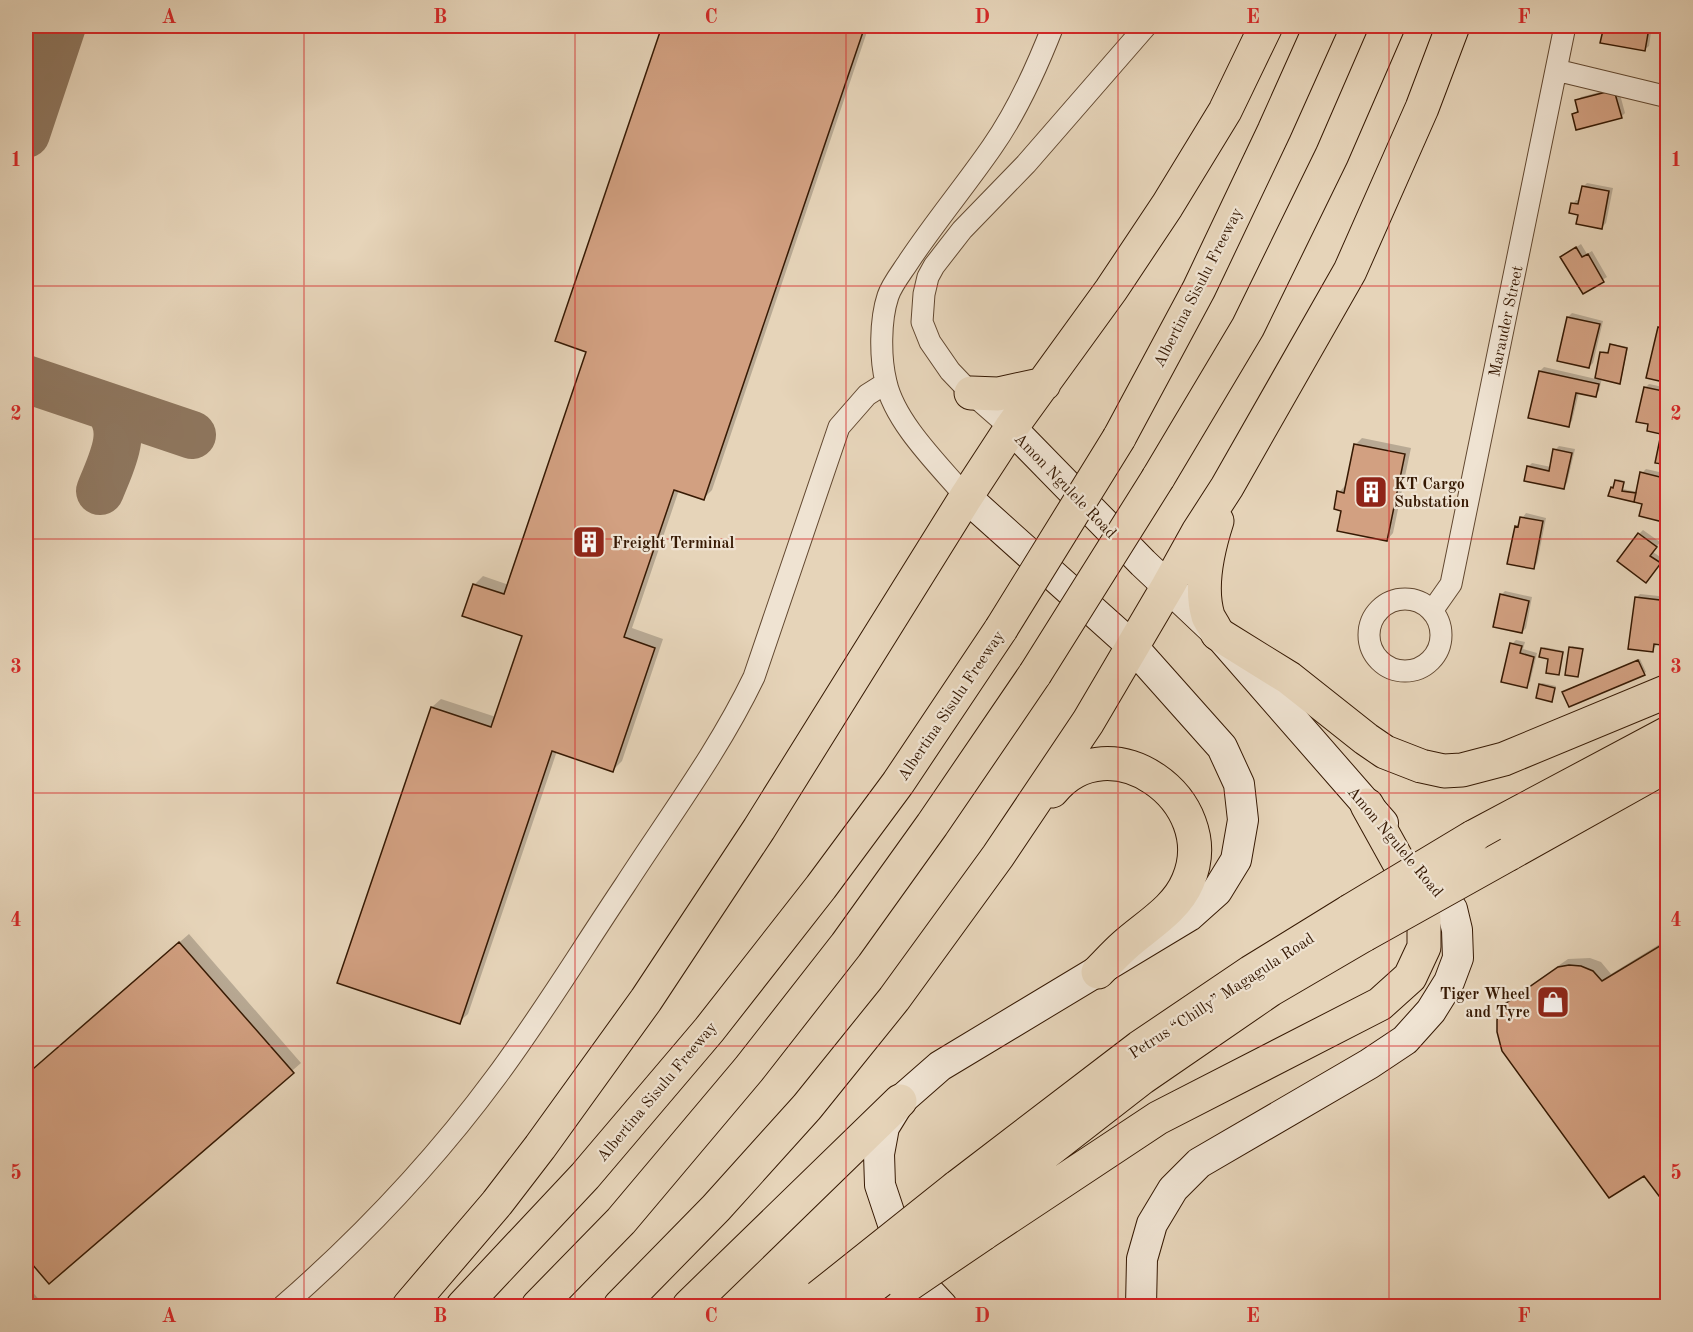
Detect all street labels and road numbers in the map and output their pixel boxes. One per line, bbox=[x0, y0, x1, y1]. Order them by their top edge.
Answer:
street label: Albertina Sisulu Freeway bbox=[1152, 205, 1246, 370]
street label: Marauder Street bbox=[1487, 264, 1527, 379]
street label: Amon Ngulele Road bbox=[1011, 431, 1119, 542]
street label: Albertina Sisulu Freeway bbox=[896, 628, 1008, 784]
street label: Amon Ngulele Road bbox=[1344, 784, 1445, 901]
street label: Petrus “Chilly” Magagula Road bbox=[1126, 930, 1318, 1063]
street label: Albertina Sisulu Freeway bbox=[595, 1019, 721, 1165]

